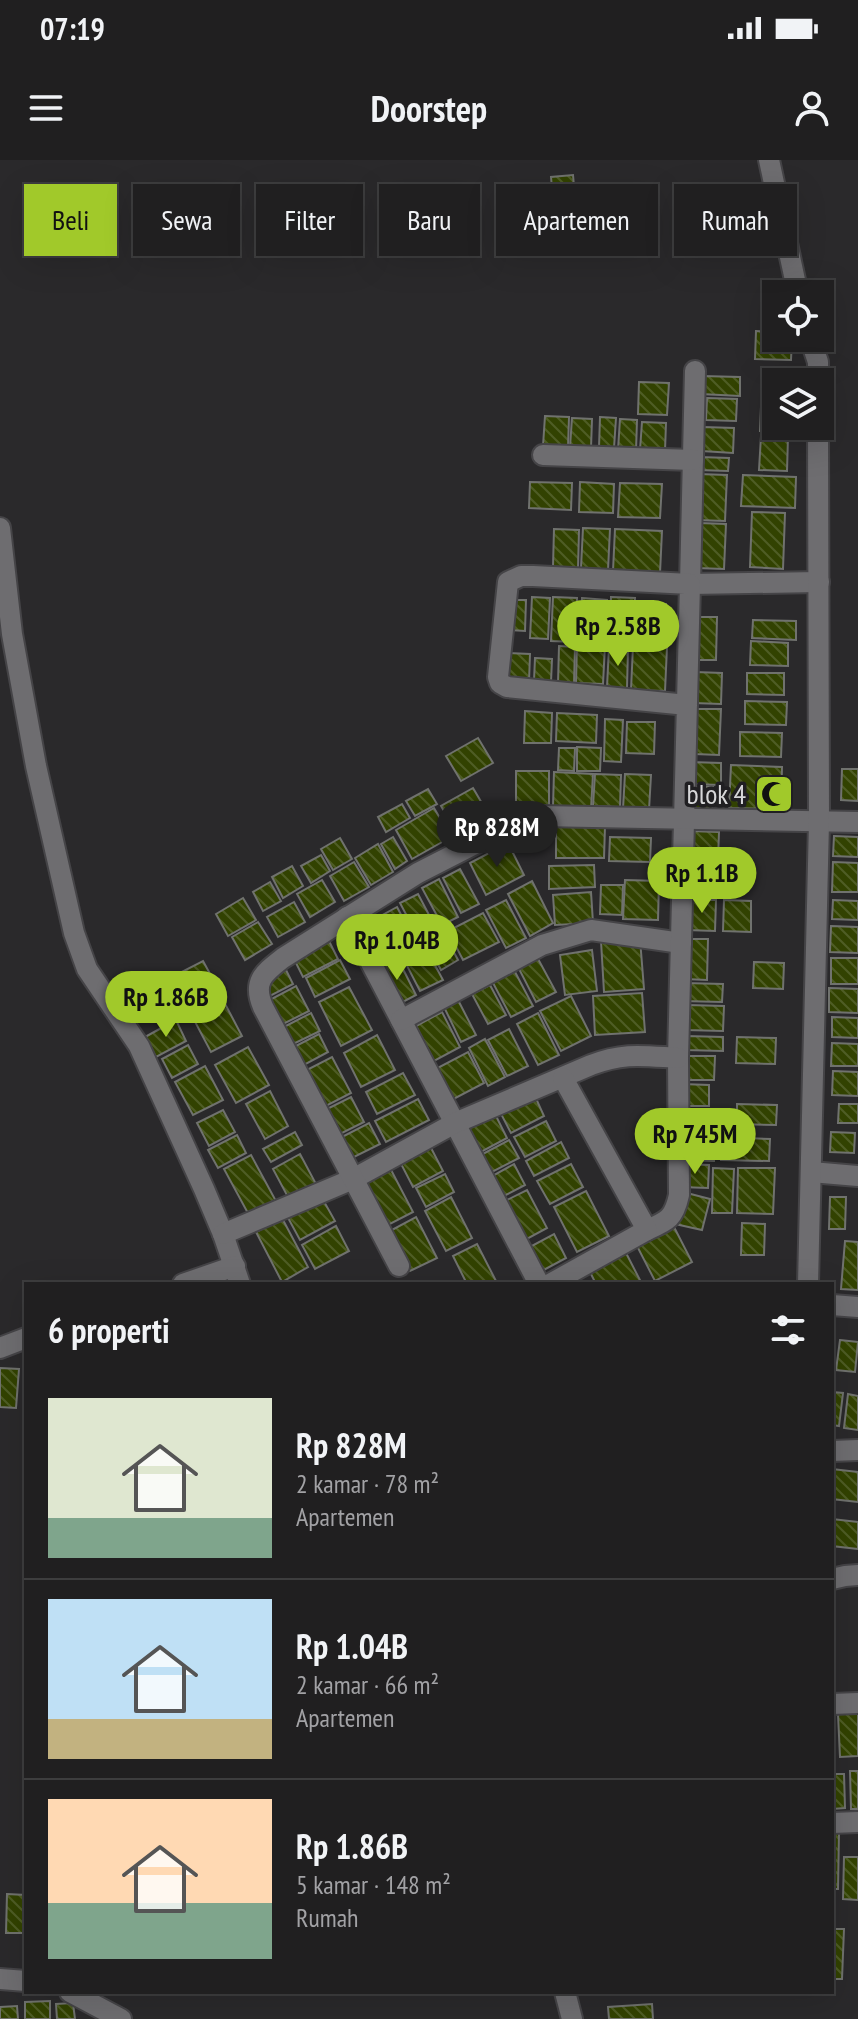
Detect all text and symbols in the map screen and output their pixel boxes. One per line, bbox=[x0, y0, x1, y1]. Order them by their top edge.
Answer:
text: 07:19 bbox=[40, 9, 105, 48]
text: Doorstep bbox=[371, 85, 487, 132]
icon: menu bbox=[24, 86, 68, 130]
icon: person bbox=[790, 86, 834, 130]
chip: Beli bbox=[24, 184, 117, 256]
chip: Sewa bbox=[133, 184, 240, 256]
chip: Filter bbox=[256, 184, 363, 256]
chip: Baru bbox=[379, 184, 480, 256]
chip: Apartemen bbox=[496, 184, 658, 256]
chip: Rumah bbox=[674, 184, 797, 256]
map controls bbox=[762, 280, 834, 440]
button: locate bbox=[762, 280, 834, 352]
button: layers bbox=[762, 368, 834, 440]
pin: Rp 2.58B bbox=[535, 600, 701, 668]
text: Rp 2.58B bbox=[575, 609, 661, 642]
mosque icon: blok 4 bbox=[753, 773, 795, 815]
place label: blok 4 bbox=[686, 775, 746, 812]
pin: Rp 828M bbox=[423, 801, 571, 869]
text: Rp 828M bbox=[455, 810, 539, 843]
pin: Rp 1.1B bbox=[628, 847, 776, 915]
text: Rp 1.1B bbox=[665, 856, 739, 889]
pin: Rp 1.04B bbox=[314, 914, 480, 982]
text: Rp 1.04B bbox=[354, 923, 440, 956]
pin: Rp 1.86B bbox=[83, 971, 249, 1039]
text: Rp 1.86B bbox=[123, 980, 209, 1013]
pin: Rp 745M bbox=[621, 1108, 769, 1176]
text: Rp 745M bbox=[653, 1117, 737, 1150]
text: 6 properti bbox=[48, 1308, 170, 1352]
icon: filters bbox=[766, 1308, 810, 1352]
text: Rp 828M bbox=[296, 1423, 407, 1467]
icon: home bbox=[112, 1430, 208, 1526]
text: 2 kamar · 78 m² bbox=[296, 1467, 439, 1500]
text: Apartemen bbox=[296, 1500, 395, 1533]
text: Rp 1.04B bbox=[296, 1624, 408, 1668]
icon: home bbox=[112, 1631, 208, 1727]
text: 2 kamar · 66 m² bbox=[296, 1668, 439, 1701]
text: Apartemen bbox=[296, 1701, 395, 1734]
text: Rp 1.86B bbox=[296, 1824, 408, 1868]
icon: home bbox=[112, 1831, 208, 1927]
text: 5 kamar · 148 m² bbox=[296, 1868, 451, 1901]
text: Rumah bbox=[296, 1901, 359, 1934]

